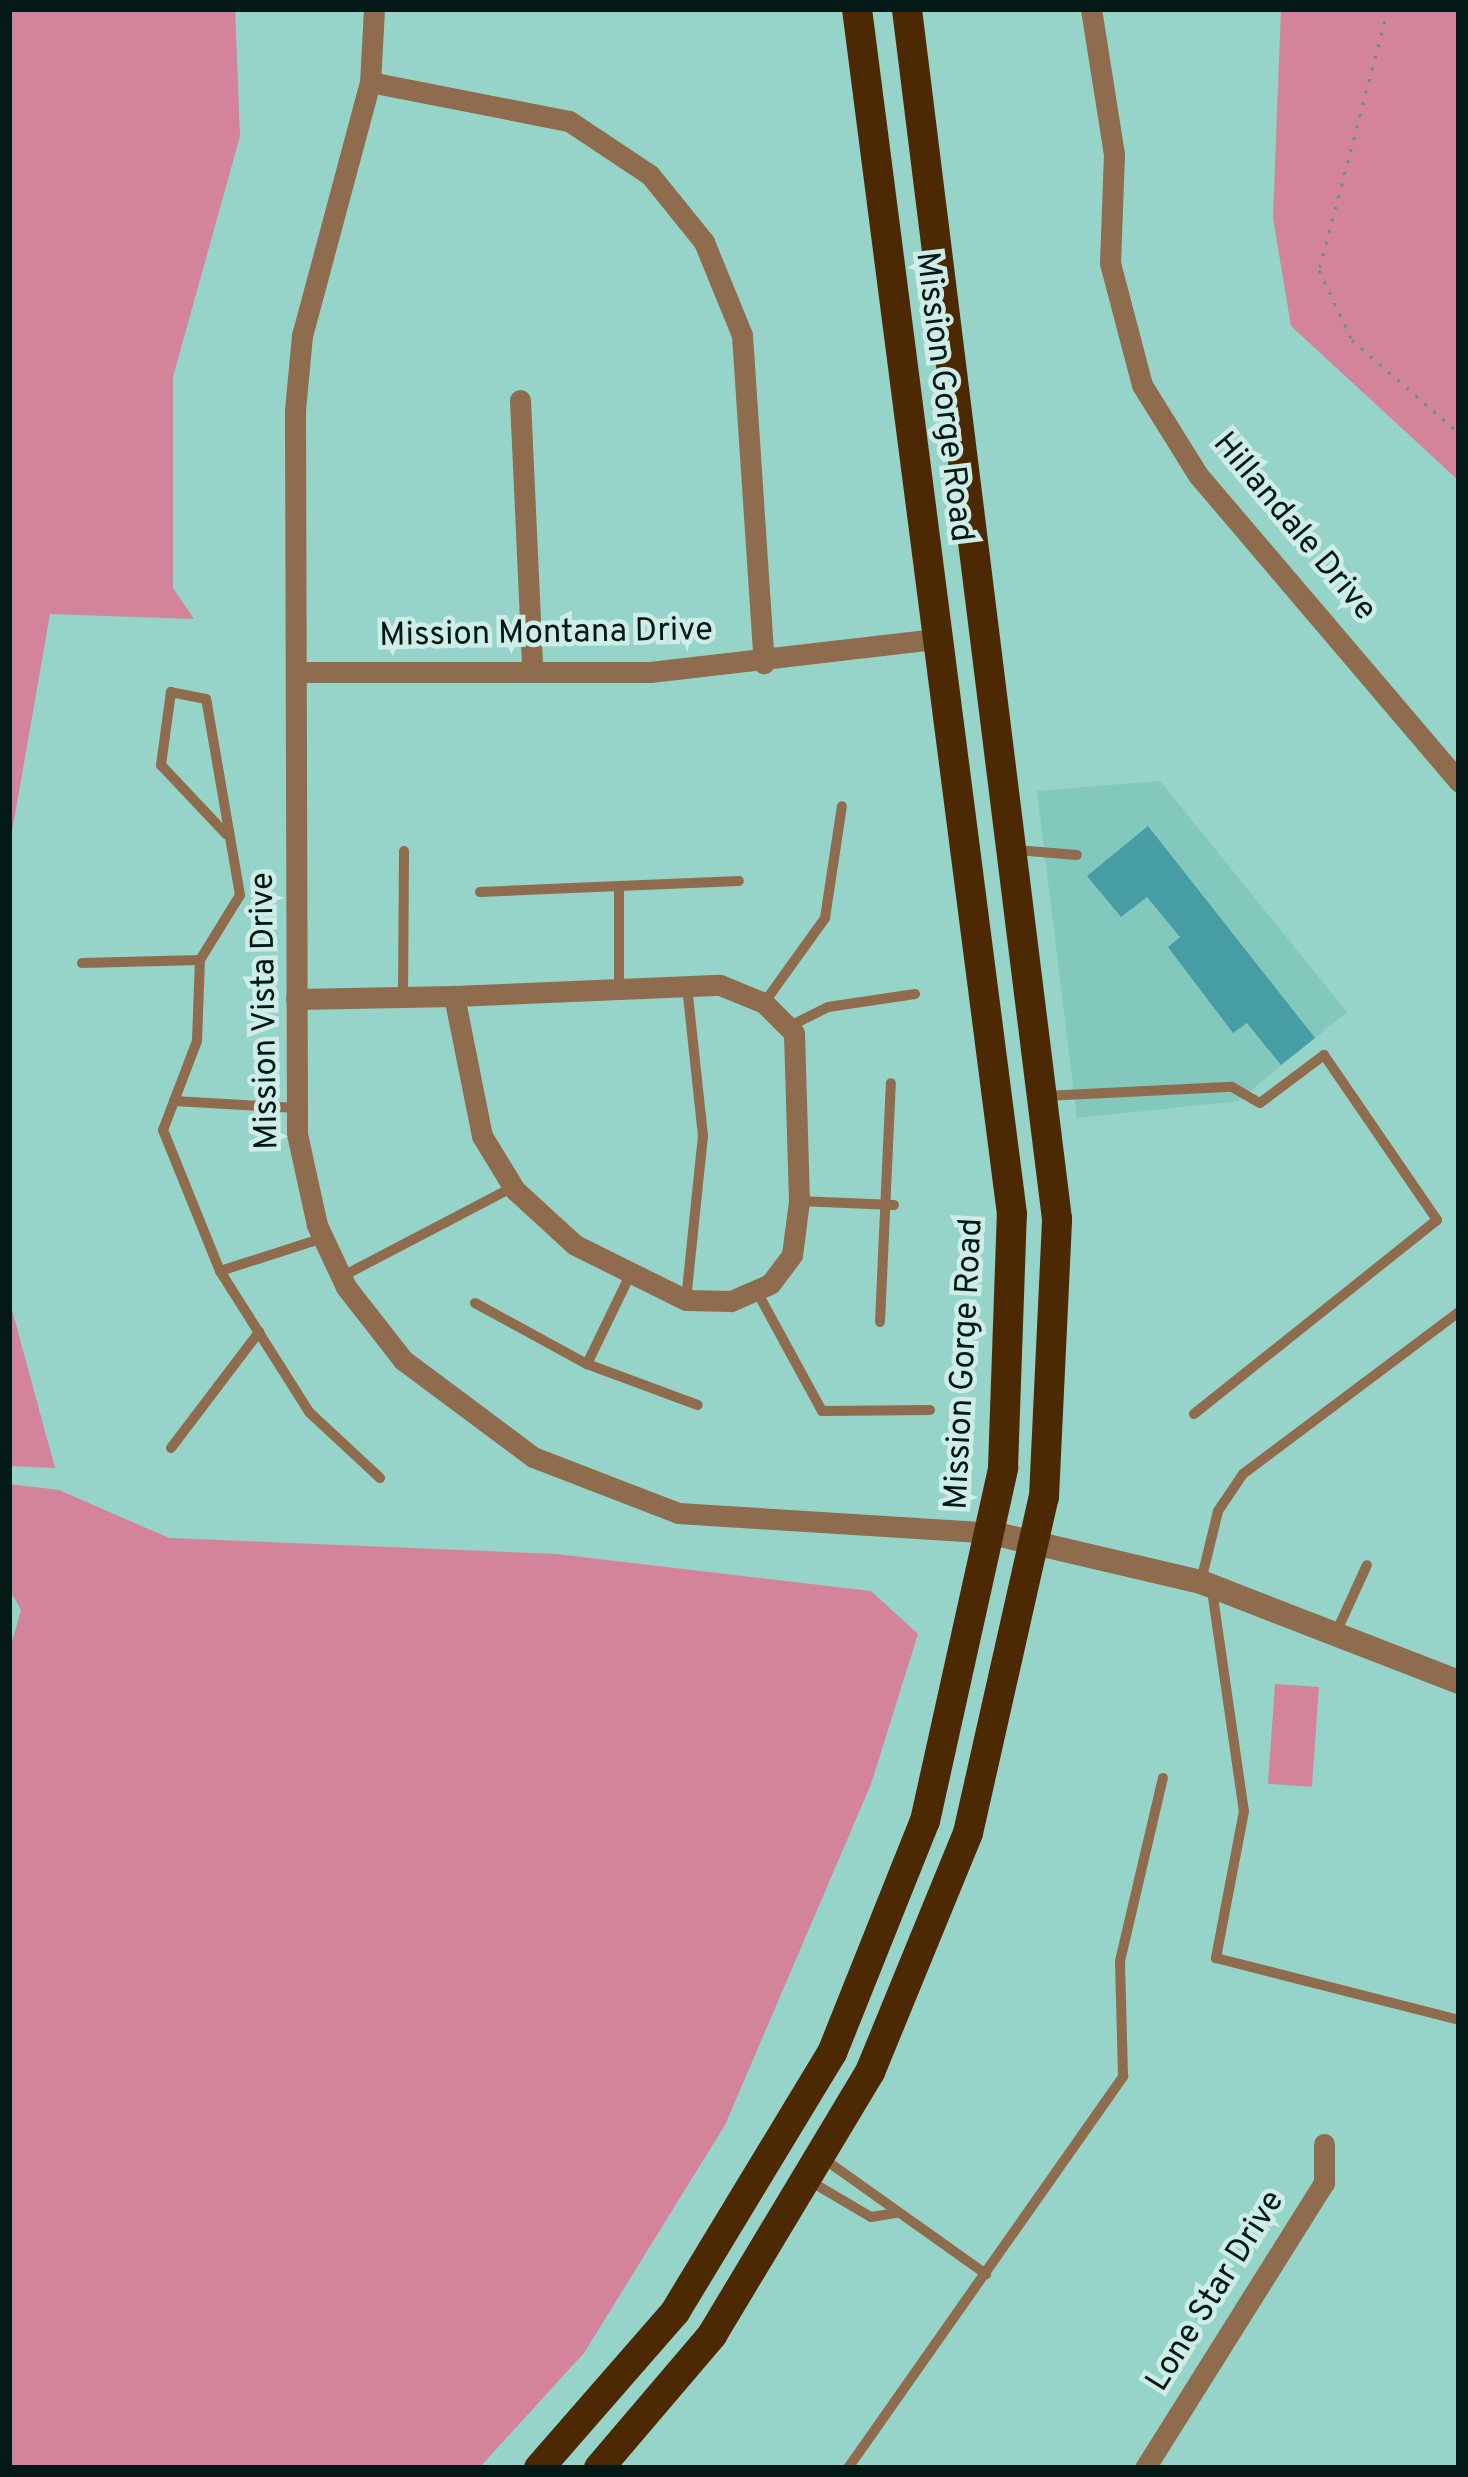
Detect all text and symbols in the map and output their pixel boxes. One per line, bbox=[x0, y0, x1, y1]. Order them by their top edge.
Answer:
street label: Mission Gorge Road bbox=[905, 250, 979, 544]
street label: Hillandale Drive bbox=[1203, 426, 1383, 630]
street label: Mission Montana Drive bbox=[379, 612, 713, 658]
street label: Mission Vista Drive bbox=[245, 871, 289, 1151]
street label: Mission Gorge Road bbox=[939, 1217, 993, 1511]
street label: Lone Star Drive bbox=[1139, 2184, 1295, 2400]

